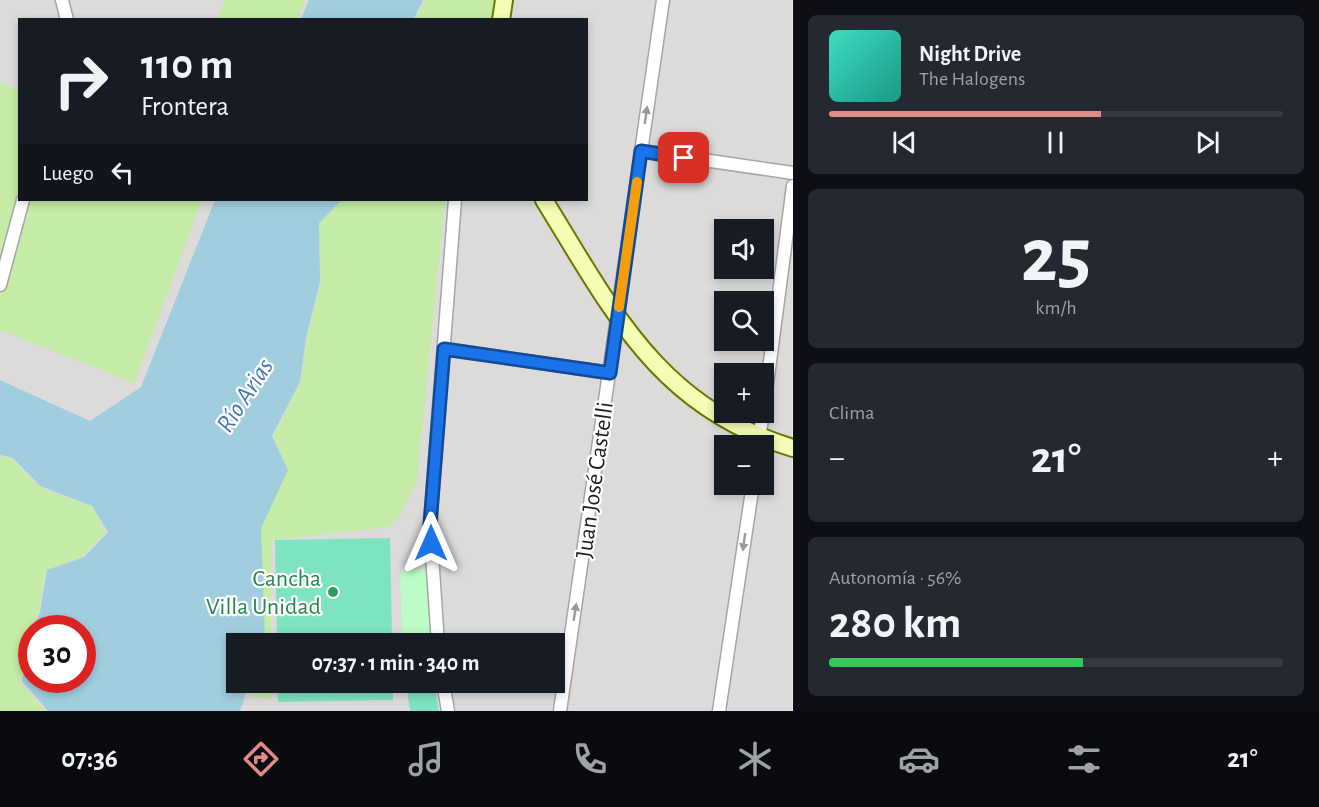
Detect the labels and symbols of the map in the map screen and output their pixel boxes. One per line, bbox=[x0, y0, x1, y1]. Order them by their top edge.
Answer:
one-way arrow bbox=[642, 106, 651, 125]
pin bbox=[658, 132, 709, 183]
water label: Río Arias bbox=[212, 354, 278, 437]
street label: Juan José Castelli bbox=[572, 400, 618, 560]
position arrow bbox=[399, 511, 463, 575]
one-way arrow bbox=[740, 533, 749, 552]
place label: Cancha Villa Unidad bbox=[206, 567, 321, 619]
marker: Cancha Villa Unidad bbox=[326, 585, 340, 599]
one-way arrow bbox=[570, 602, 579, 621]
speed limit sign: 30 bbox=[18, 615, 96, 693]

